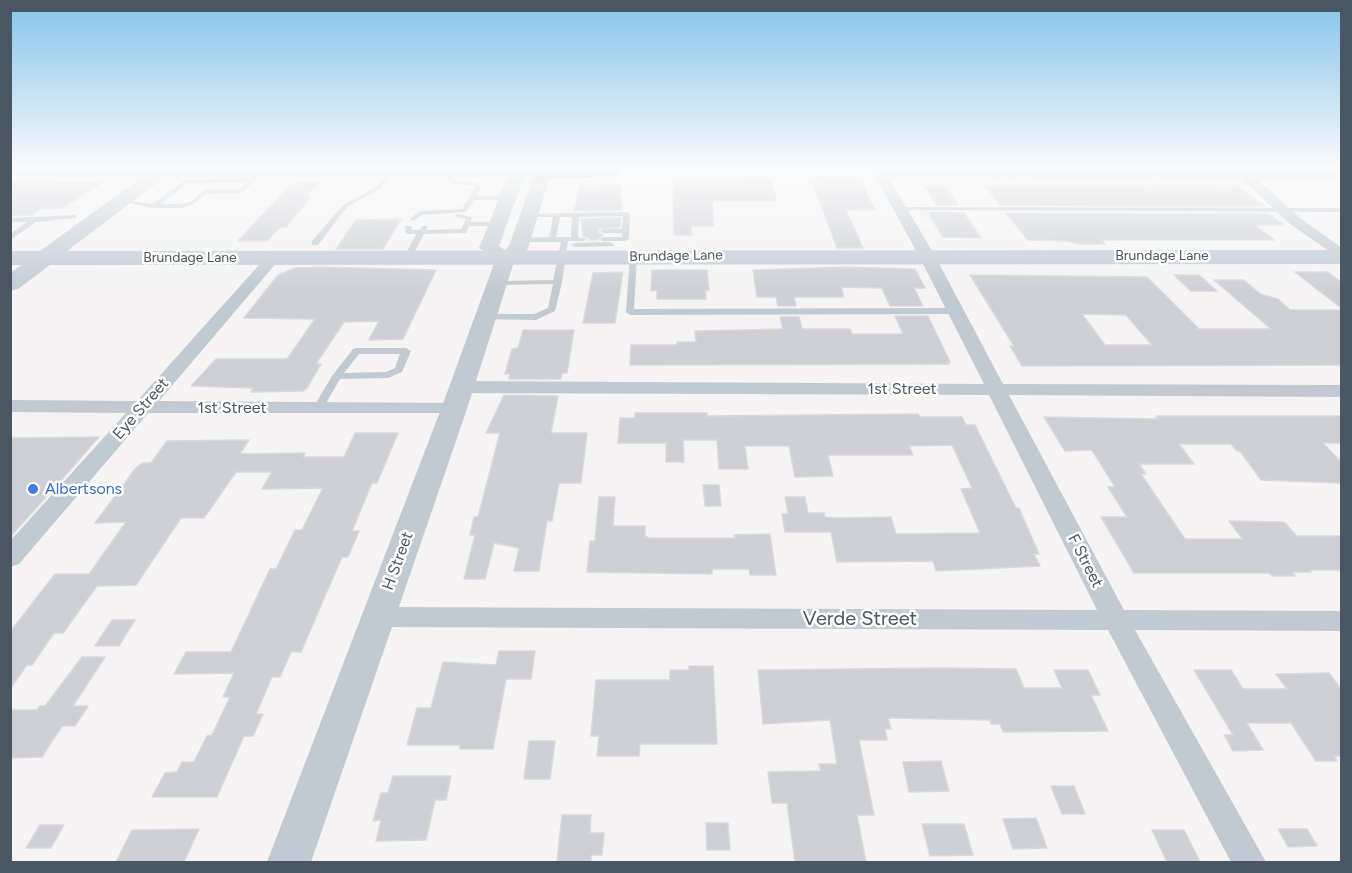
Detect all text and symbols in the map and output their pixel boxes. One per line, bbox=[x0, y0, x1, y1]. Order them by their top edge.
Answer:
street label: Brundage Lane bbox=[629, 247, 723, 265]
street label: Brundage Lane bbox=[1115, 248, 1209, 264]
street label: Brundage Lane bbox=[143, 250, 237, 266]
street label: Eye Street bbox=[109, 374, 173, 444]
street label: 1st Street bbox=[868, 379, 936, 399]
street label: 1st Street bbox=[198, 398, 266, 418]
place label: Albertsons bbox=[45, 479, 122, 499]
marker: Albertsons bbox=[26, 482, 40, 496]
street label: H Street bbox=[379, 529, 417, 593]
street label: F Street bbox=[1063, 531, 1107, 591]
street label: Verde Street bbox=[803, 607, 917, 631]

